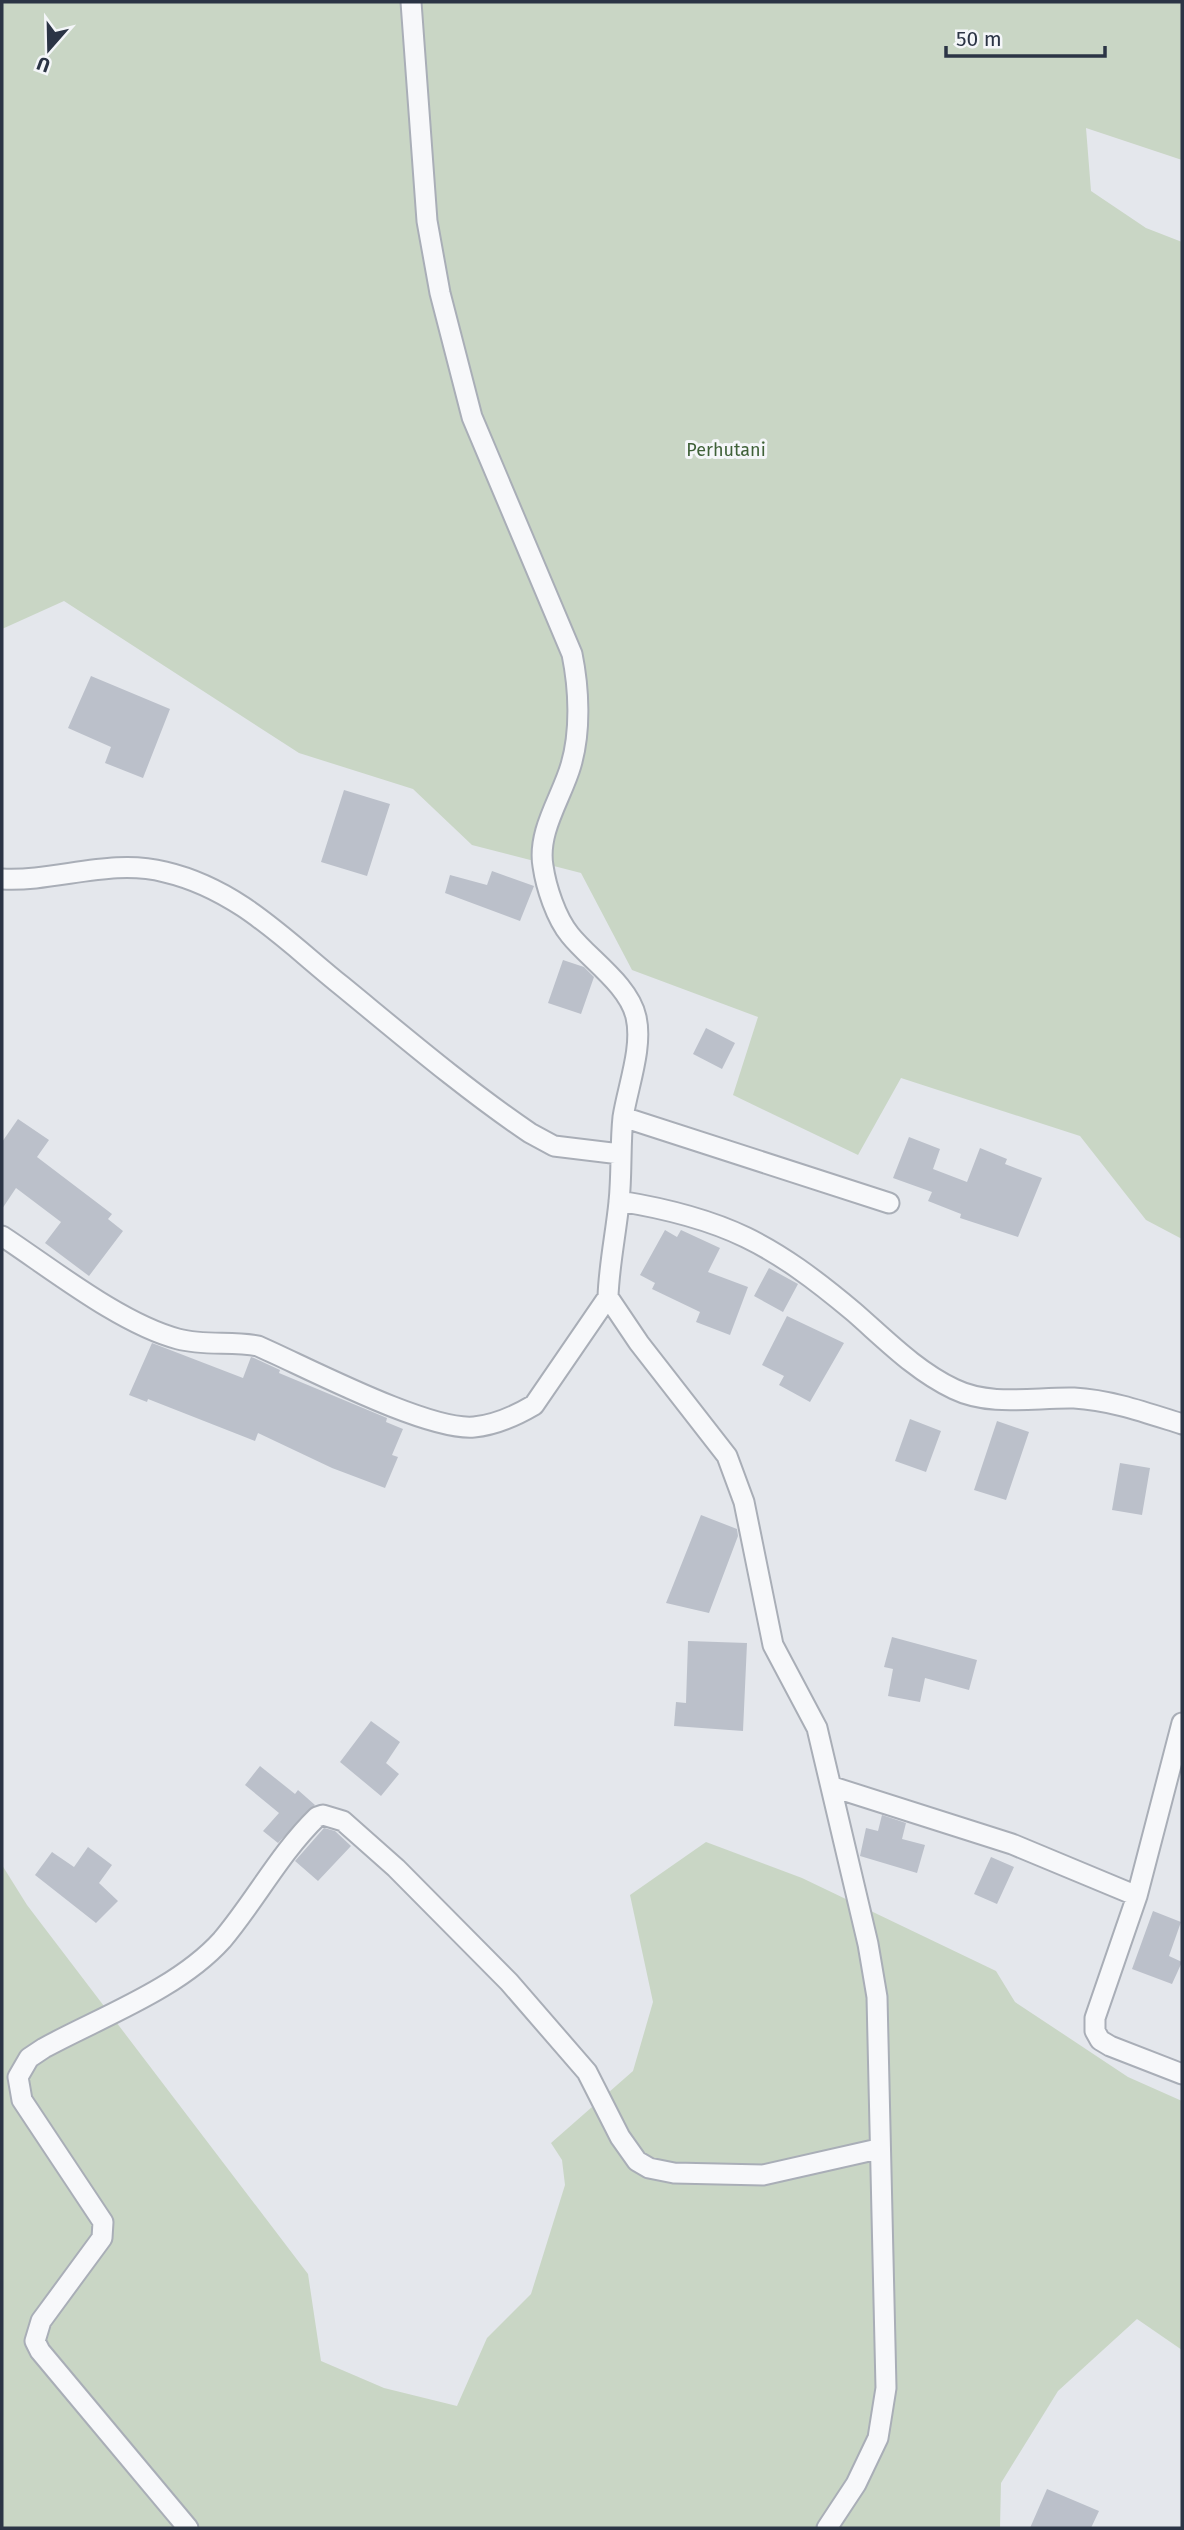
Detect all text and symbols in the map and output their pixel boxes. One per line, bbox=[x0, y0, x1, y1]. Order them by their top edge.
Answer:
north arrow bbox=[14, 14, 84, 84]
scale bar bbox=[946, 14, 1105, 58]
text: 50 m bbox=[956, 26, 1002, 52]
text: U bbox=[34, 52, 53, 77]
park label: Perhutani bbox=[686, 439, 766, 461]

